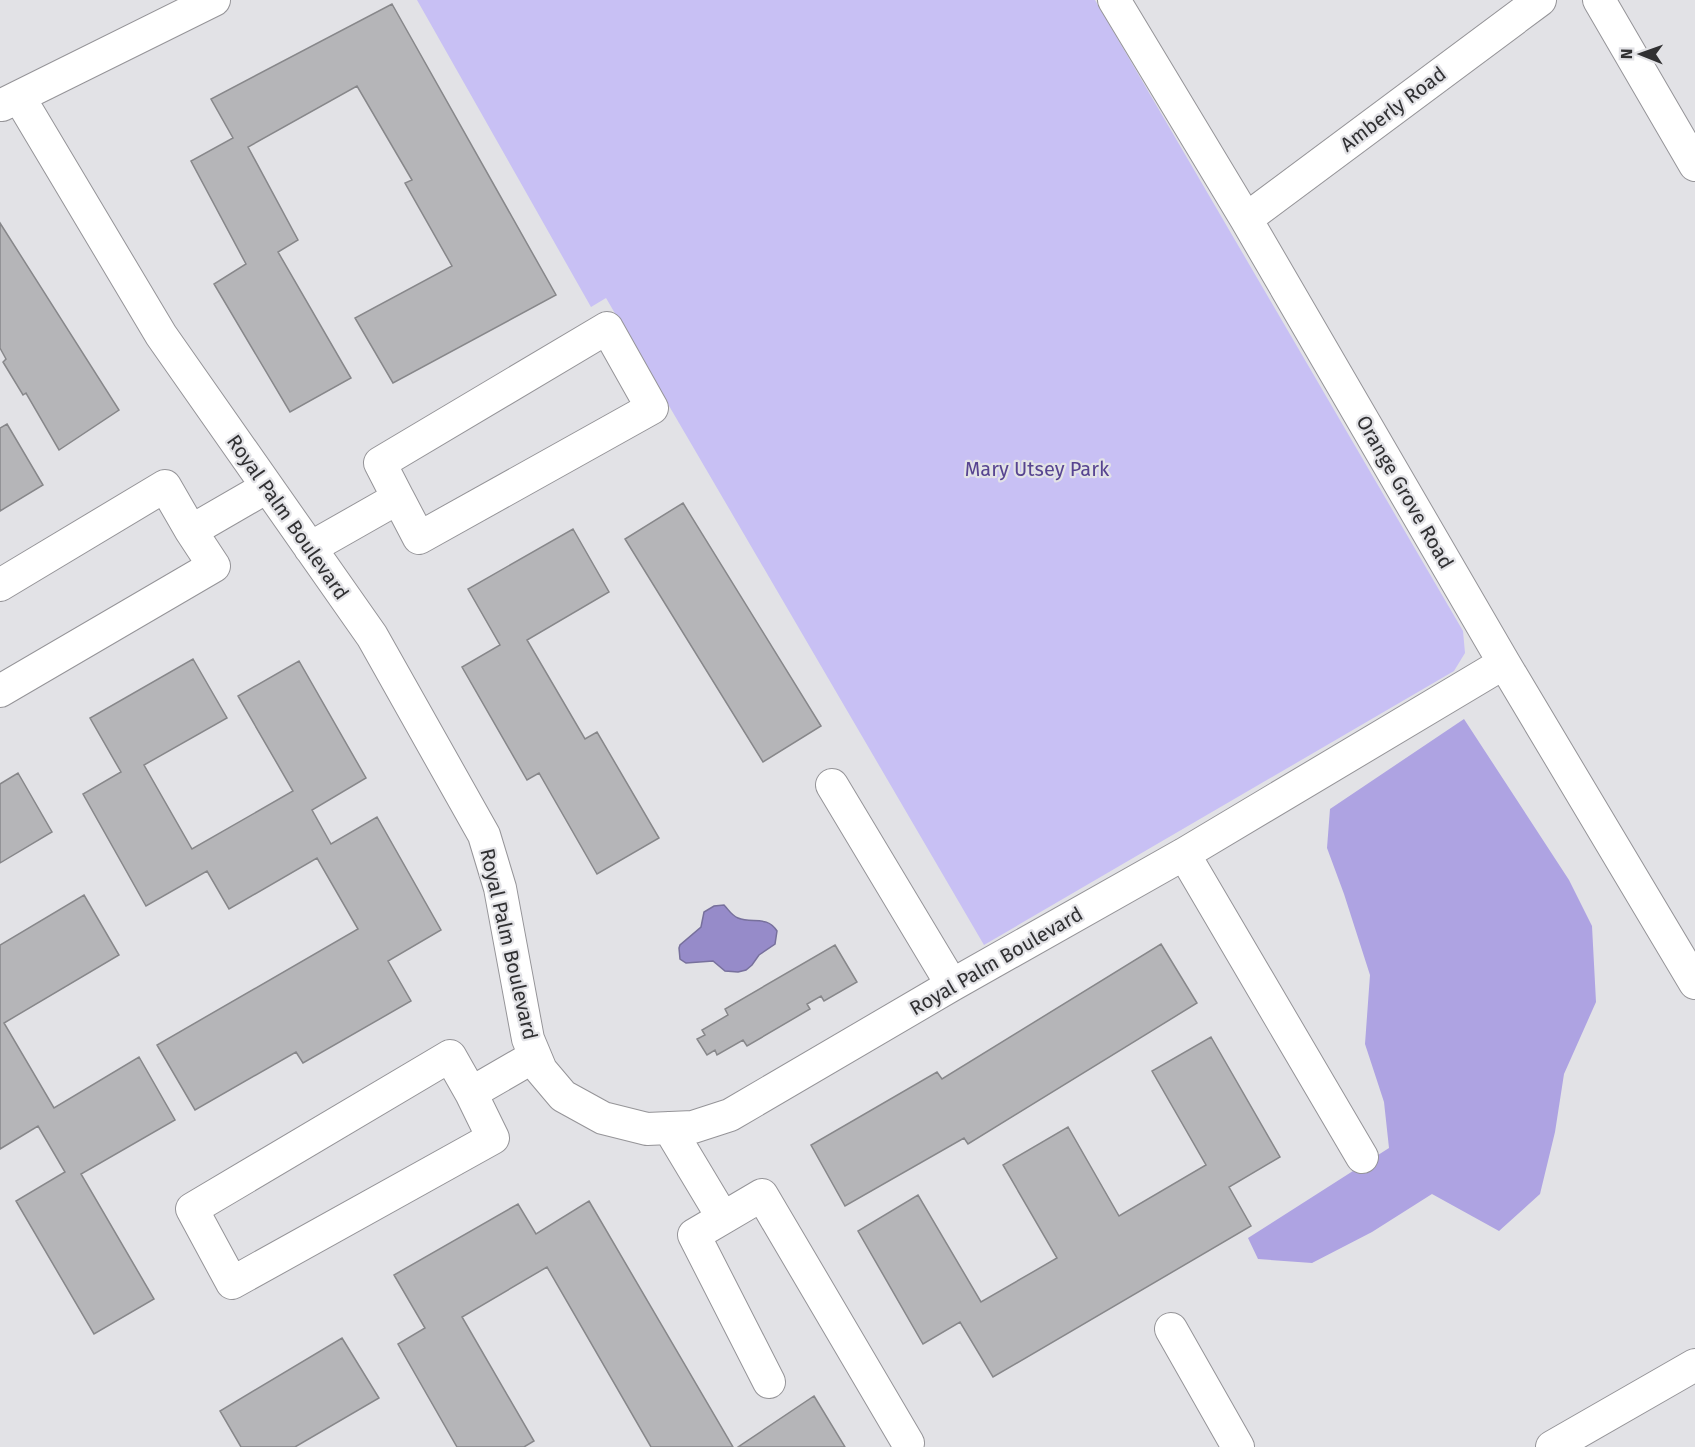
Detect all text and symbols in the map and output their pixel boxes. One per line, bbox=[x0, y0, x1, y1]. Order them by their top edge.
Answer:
north arrow bbox=[1611, 24, 1671, 84]
text: N bbox=[1617, 48, 1636, 59]
street label: Amberly Road bbox=[1335, 61, 1451, 157]
street label: Orange Grove Road bbox=[1351, 411, 1459, 573]
street label: Royal Palm Boulevard bbox=[222, 430, 354, 604]
park label: Mary Utsey Park bbox=[965, 457, 1110, 481]
street label: Royal Palm Boulevard bbox=[475, 846, 543, 1042]
street label: Royal Palm Boulevard bbox=[905, 902, 1087, 1020]

